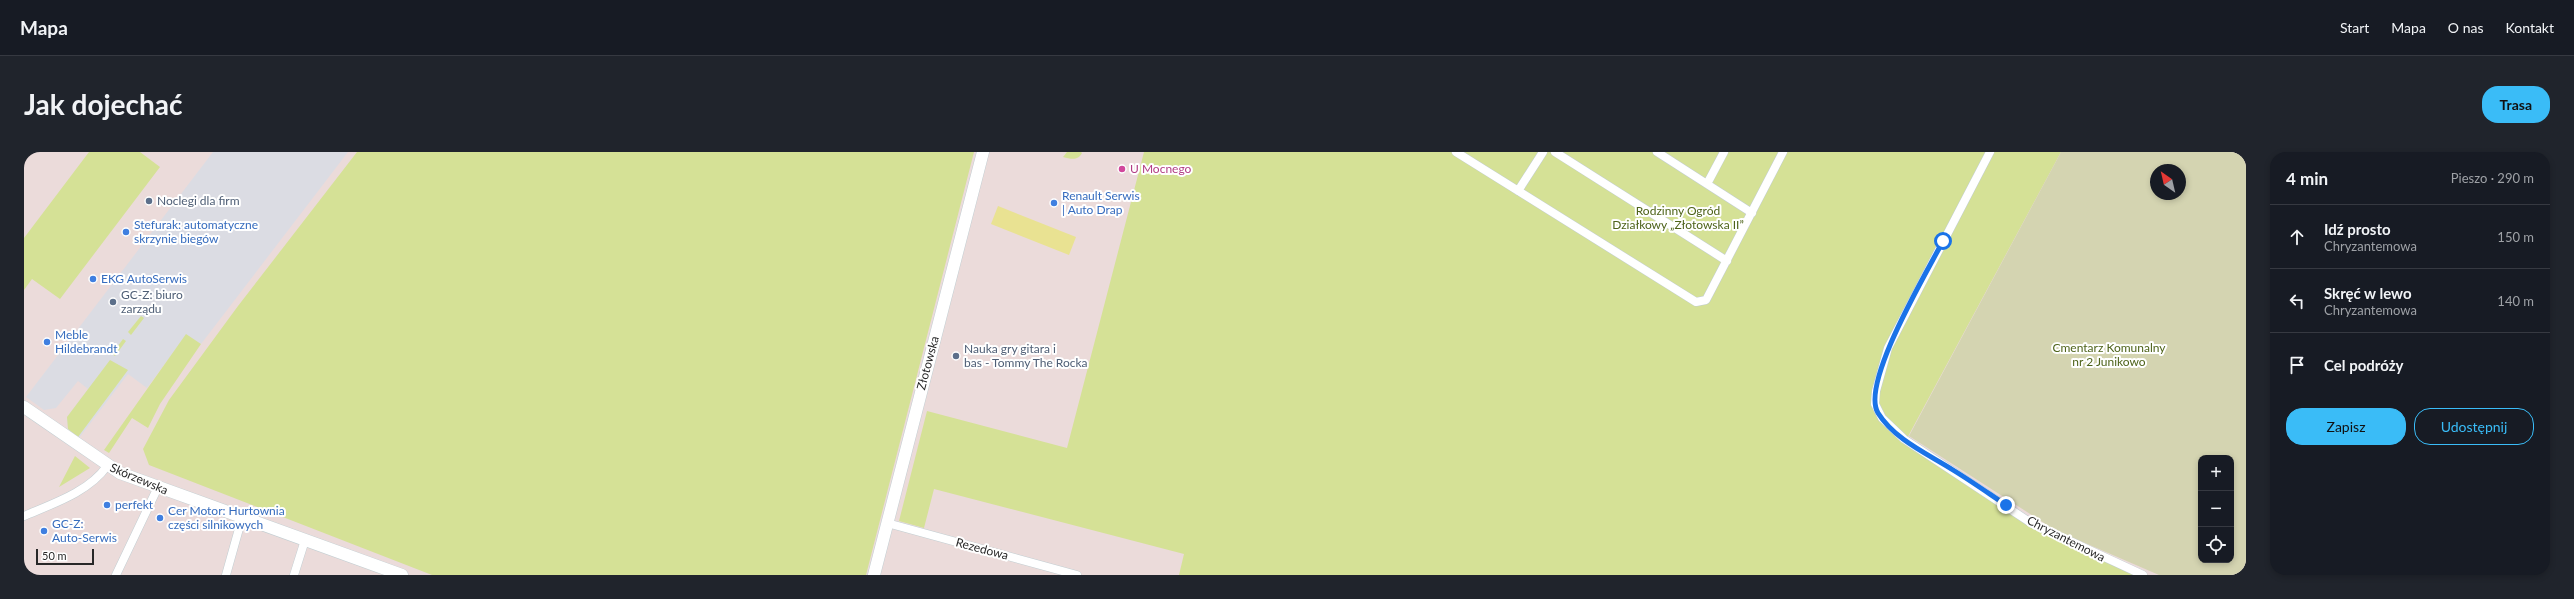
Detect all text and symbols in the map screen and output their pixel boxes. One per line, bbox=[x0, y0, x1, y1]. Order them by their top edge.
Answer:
text: Mapa bbox=[20, 16, 68, 39]
text: Start bbox=[2340, 19, 2369, 36]
text: Mapa bbox=[2391, 19, 2426, 36]
text: O nas bbox=[2448, 19, 2483, 36]
text: Kontakt bbox=[2505, 19, 2554, 36]
button: Trasa bbox=[2482, 86, 2550, 123]
text: Jak dojechać bbox=[24, 87, 183, 121]
place label: U Mocnego bbox=[1130, 161, 1192, 176]
marker: U Mocnego bbox=[1117, 164, 1127, 174]
north arrow bbox=[2150, 164, 2186, 200]
text: 4 min bbox=[2286, 168, 2328, 189]
text: Pieszo · 290 m bbox=[2451, 170, 2534, 186]
place label: Renault Serwis | Auto Drap bbox=[1062, 188, 1140, 217]
place label: Noclegi dla firm bbox=[157, 193, 240, 208]
marker: Noclegi dla firm bbox=[144, 196, 154, 206]
marker: Renault Serwis | Auto Drap bbox=[1049, 198, 1059, 208]
park label: Rodzinny Ogród Działkowy „Złotowska II” bbox=[1612, 203, 1744, 232]
place label: Stefurak: automatyczne skrzynie biegów bbox=[134, 217, 258, 246]
text: Idź prosto bbox=[2324, 220, 2391, 238]
icon: ahead bbox=[2286, 226, 2308, 248]
marker: Stefurak: automatyczne skrzynie biegów bbox=[121, 227, 131, 237]
text: 150 m bbox=[2497, 229, 2534, 245]
route start bbox=[1934, 232, 1952, 250]
text: Chryzantemowa bbox=[2324, 238, 2417, 254]
place label: EKG AutoSerwis bbox=[101, 271, 187, 286]
marker: EKG AutoSerwis bbox=[88, 274, 98, 284]
text: Skręć w lewo bbox=[2324, 284, 2412, 302]
place label: GC-Z: biuro zarządu bbox=[121, 287, 183, 316]
icon: left bbox=[2286, 290, 2308, 312]
text: 140 m bbox=[2497, 293, 2534, 309]
marker: GC-Z: biuro zarządu bbox=[108, 297, 118, 307]
text: Chryzantemowa bbox=[2324, 302, 2417, 318]
place label: Meble Hildebrandt bbox=[55, 327, 118, 356]
street label: Złotowska bbox=[913, 334, 942, 391]
marker: Meble Hildebrandt bbox=[42, 337, 52, 347]
park label: Cmentarz Komunalny nr 2 Junikowo bbox=[2052, 340, 2166, 369]
place label: Nauka gry gitara i bas - Tommy The Rocka bbox=[964, 341, 1088, 370]
marker: Nauka gry gitara i bas - Tommy The Rocka bbox=[951, 351, 961, 361]
icon: arrive bbox=[2286, 354, 2308, 376]
text: Cel podróży bbox=[2324, 356, 2403, 374]
button: Zapisz bbox=[2286, 408, 2406, 445]
button: Udostępnij bbox=[2414, 408, 2534, 445]
map controls bbox=[2198, 455, 2234, 563]
button: + bbox=[2198, 455, 2234, 491]
street label: Skórzewska bbox=[108, 460, 170, 497]
button: − bbox=[2198, 491, 2234, 527]
route end bbox=[1997, 496, 2015, 514]
place label: perfekt bbox=[115, 497, 154, 512]
marker: perfekt bbox=[102, 500, 112, 510]
place label: Cer Motor: Hurtownia części silnikowych bbox=[168, 503, 285, 532]
street label: Chryzantemowa bbox=[2025, 512, 2108, 565]
marker: Cer Motor: Hurtownia części silnikowych bbox=[155, 513, 165, 523]
place label: GC-Z: Auto-Serwis bbox=[52, 516, 117, 545]
marker: GC-Z: Auto-Serwis bbox=[39, 526, 49, 536]
button: locate bbox=[2198, 527, 2234, 563]
street label: Rezedowa bbox=[954, 534, 1010, 563]
scale bar bbox=[36, 547, 94, 566]
text: 50 m bbox=[42, 549, 67, 562]

